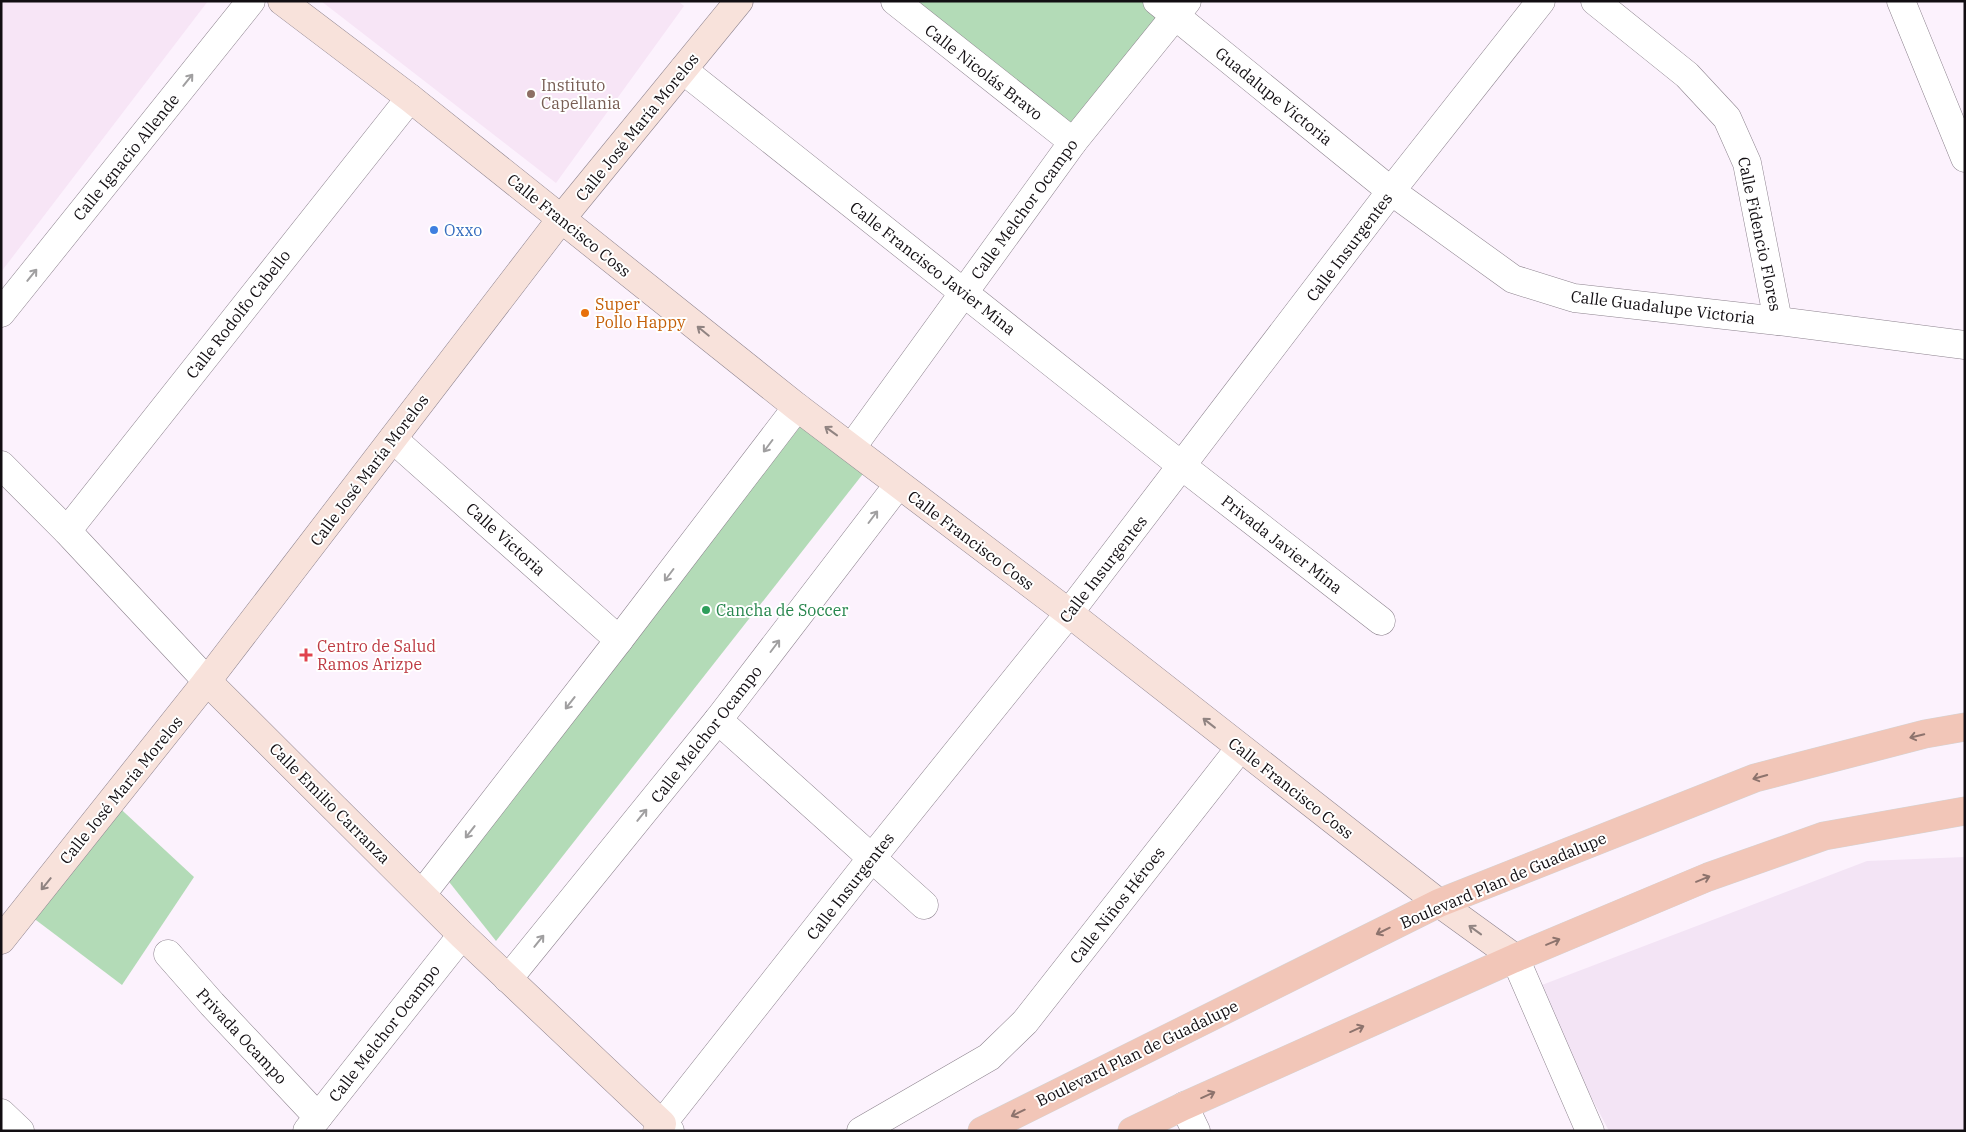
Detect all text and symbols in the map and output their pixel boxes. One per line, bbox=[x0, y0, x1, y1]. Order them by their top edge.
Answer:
street label: Calle Nicolás Bravo bbox=[921, 20, 1047, 124]
street label: Guadalupe Victoria bbox=[1211, 43, 1337, 149]
street label: Calle José María Morelos bbox=[571, 49, 703, 205]
one-way arrow bbox=[183, 73, 193, 87]
place label: Instituto Capellania bbox=[541, 75, 621, 113]
marker: Instituto Capellania bbox=[525, 88, 537, 100]
street label: Calle Ignacio Allende bbox=[69, 89, 183, 225]
street label: Calle Melchor Ocampo bbox=[966, 135, 1082, 283]
street label: Calle Fidencio Flores bbox=[1734, 155, 1786, 313]
street label: Calle Francisco Coss bbox=[503, 169, 635, 281]
street label: Calle Insurgentes bbox=[1302, 189, 1396, 305]
street label: Calle Francisco Javier Mina bbox=[846, 197, 1020, 339]
place label: Oxxo bbox=[444, 220, 482, 240]
marker: Oxxo bbox=[428, 224, 440, 236]
street label: Calle Rodolfo Cabello bbox=[182, 246, 294, 382]
one-way arrow bbox=[26, 269, 37, 282]
street label: Calle Guadalupe Victoria bbox=[1570, 286, 1757, 328]
place label: Super Pollo Happy bbox=[595, 294, 686, 332]
marker: Super Pollo Happy bbox=[579, 307, 591, 319]
one-way arrow bbox=[696, 326, 709, 337]
street label: Calle José María Morelos bbox=[305, 390, 433, 550]
one-way arrow bbox=[824, 426, 838, 436]
one-way arrow bbox=[762, 439, 773, 452]
street label: Calle Francisco Coss bbox=[904, 486, 1038, 594]
street label: Privada Javier Mina bbox=[1218, 491, 1347, 598]
street label: Calle Victoria bbox=[462, 498, 550, 580]
one-way arrow bbox=[868, 511, 879, 524]
street label: Calle Insurgentes bbox=[1055, 511, 1151, 627]
one-way arrow bbox=[664, 568, 674, 582]
place label: Cancha de Soccer bbox=[716, 600, 848, 620]
marker: Cancha de Soccer bbox=[700, 604, 712, 616]
place label: Centro de Salud Ramos Arizpe bbox=[317, 636, 436, 674]
one-way arrow bbox=[769, 640, 780, 653]
marker: Centro de Salud Ramos Arizpe bbox=[299, 648, 313, 662]
street label: Calle Melchor Ocampo bbox=[646, 661, 766, 807]
one-way arrow bbox=[564, 697, 575, 710]
street label: Calle José María Morelos bbox=[55, 712, 187, 868]
one-way arrow bbox=[1203, 717, 1216, 728]
one-way arrow bbox=[1909, 732, 1925, 741]
street label: Calle Francisco Coss bbox=[1224, 733, 1358, 843]
street label: Calle Emilio Carranza bbox=[265, 738, 395, 868]
one-way arrow bbox=[1752, 773, 1768, 783]
one-way arrow bbox=[636, 808, 647, 821]
one-way arrow bbox=[465, 825, 475, 839]
street label: Boulevard Plan de Guadalupe bbox=[1397, 827, 1609, 933]
street label: Calle Insurgentes bbox=[802, 828, 898, 944]
street label: Calle Niños Héroes bbox=[1065, 843, 1169, 967]
one-way arrow bbox=[1695, 874, 1710, 883]
one-way arrow bbox=[41, 877, 51, 891]
one-way arrow bbox=[1468, 925, 1482, 935]
one-way arrow bbox=[1375, 926, 1390, 936]
one-way arrow bbox=[534, 935, 545, 948]
one-way arrow bbox=[1545, 937, 1560, 947]
street label: Calle Melchor Ocampo bbox=[324, 960, 444, 1106]
street label: Privada Ocampo bbox=[192, 984, 292, 1088]
street label: Boulevard Plan de Guadalupe bbox=[1033, 995, 1241, 1111]
one-way arrow bbox=[1349, 1023, 1364, 1033]
one-way arrow bbox=[1200, 1090, 1215, 1099]
one-way arrow bbox=[1011, 1109, 1026, 1118]

